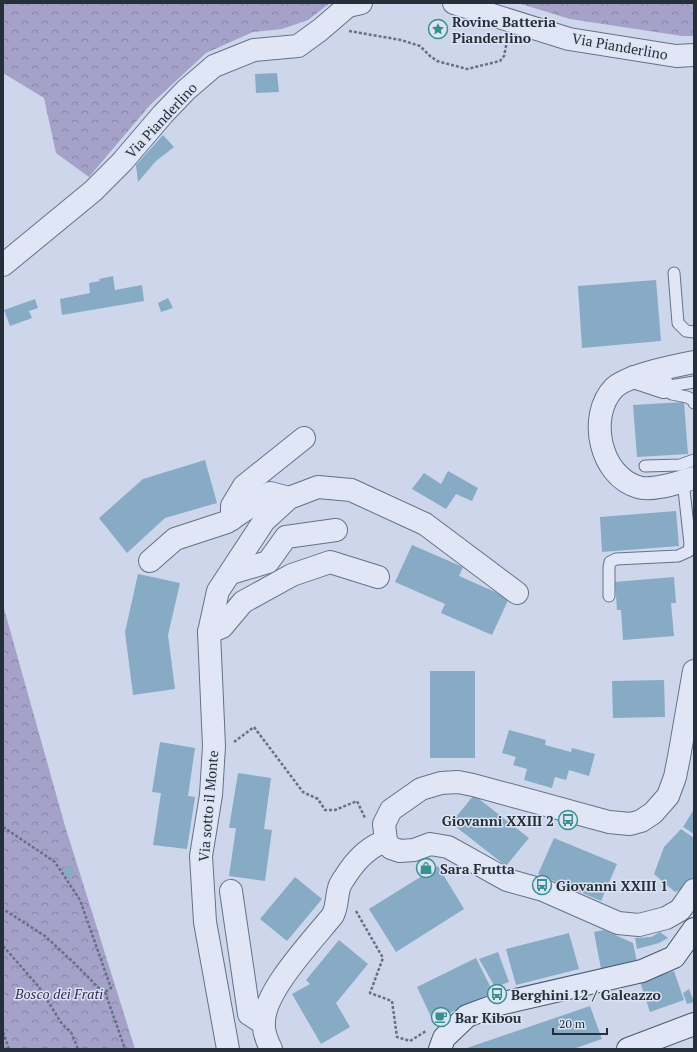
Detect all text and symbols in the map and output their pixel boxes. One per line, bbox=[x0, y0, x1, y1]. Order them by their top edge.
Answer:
place label: Rovine Batteria Pianderlino bbox=[452, 12, 556, 47]
place icon: Rovine Batteria Pianderlino bbox=[427, 18, 449, 40]
street label: Via Pianderlino bbox=[571, 28, 670, 64]
street label: Via Pianderlino bbox=[121, 78, 201, 162]
street label: Via sotto il Monte bbox=[194, 750, 222, 862]
bus stop icon: Giovanni XXIII 2 bbox=[557, 809, 579, 831]
place label: Giovanni XXIII 2 bbox=[442, 811, 554, 830]
shop icon: Sara Frutta bbox=[415, 857, 437, 879]
place label: Sara Frutta bbox=[440, 859, 515, 878]
bus stop icon: Giovanni XXIII 1 bbox=[531, 874, 553, 896]
place label: Giovanni XXIII 1 bbox=[556, 876, 668, 895]
bus stop icon: Berghini 12 / Galeazzo bbox=[486, 983, 508, 1005]
park label: Bosco dei Frati bbox=[14, 984, 103, 1003]
place label: Berghini 12 / Galeazzo bbox=[511, 985, 661, 1004]
cafe icon: Bar Kibou bbox=[430, 1006, 452, 1028]
place label: Bar Kibou bbox=[455, 1008, 522, 1027]
scale bar bbox=[553, 1010, 607, 1036]
text: 20 m bbox=[559, 1016, 586, 1031]

